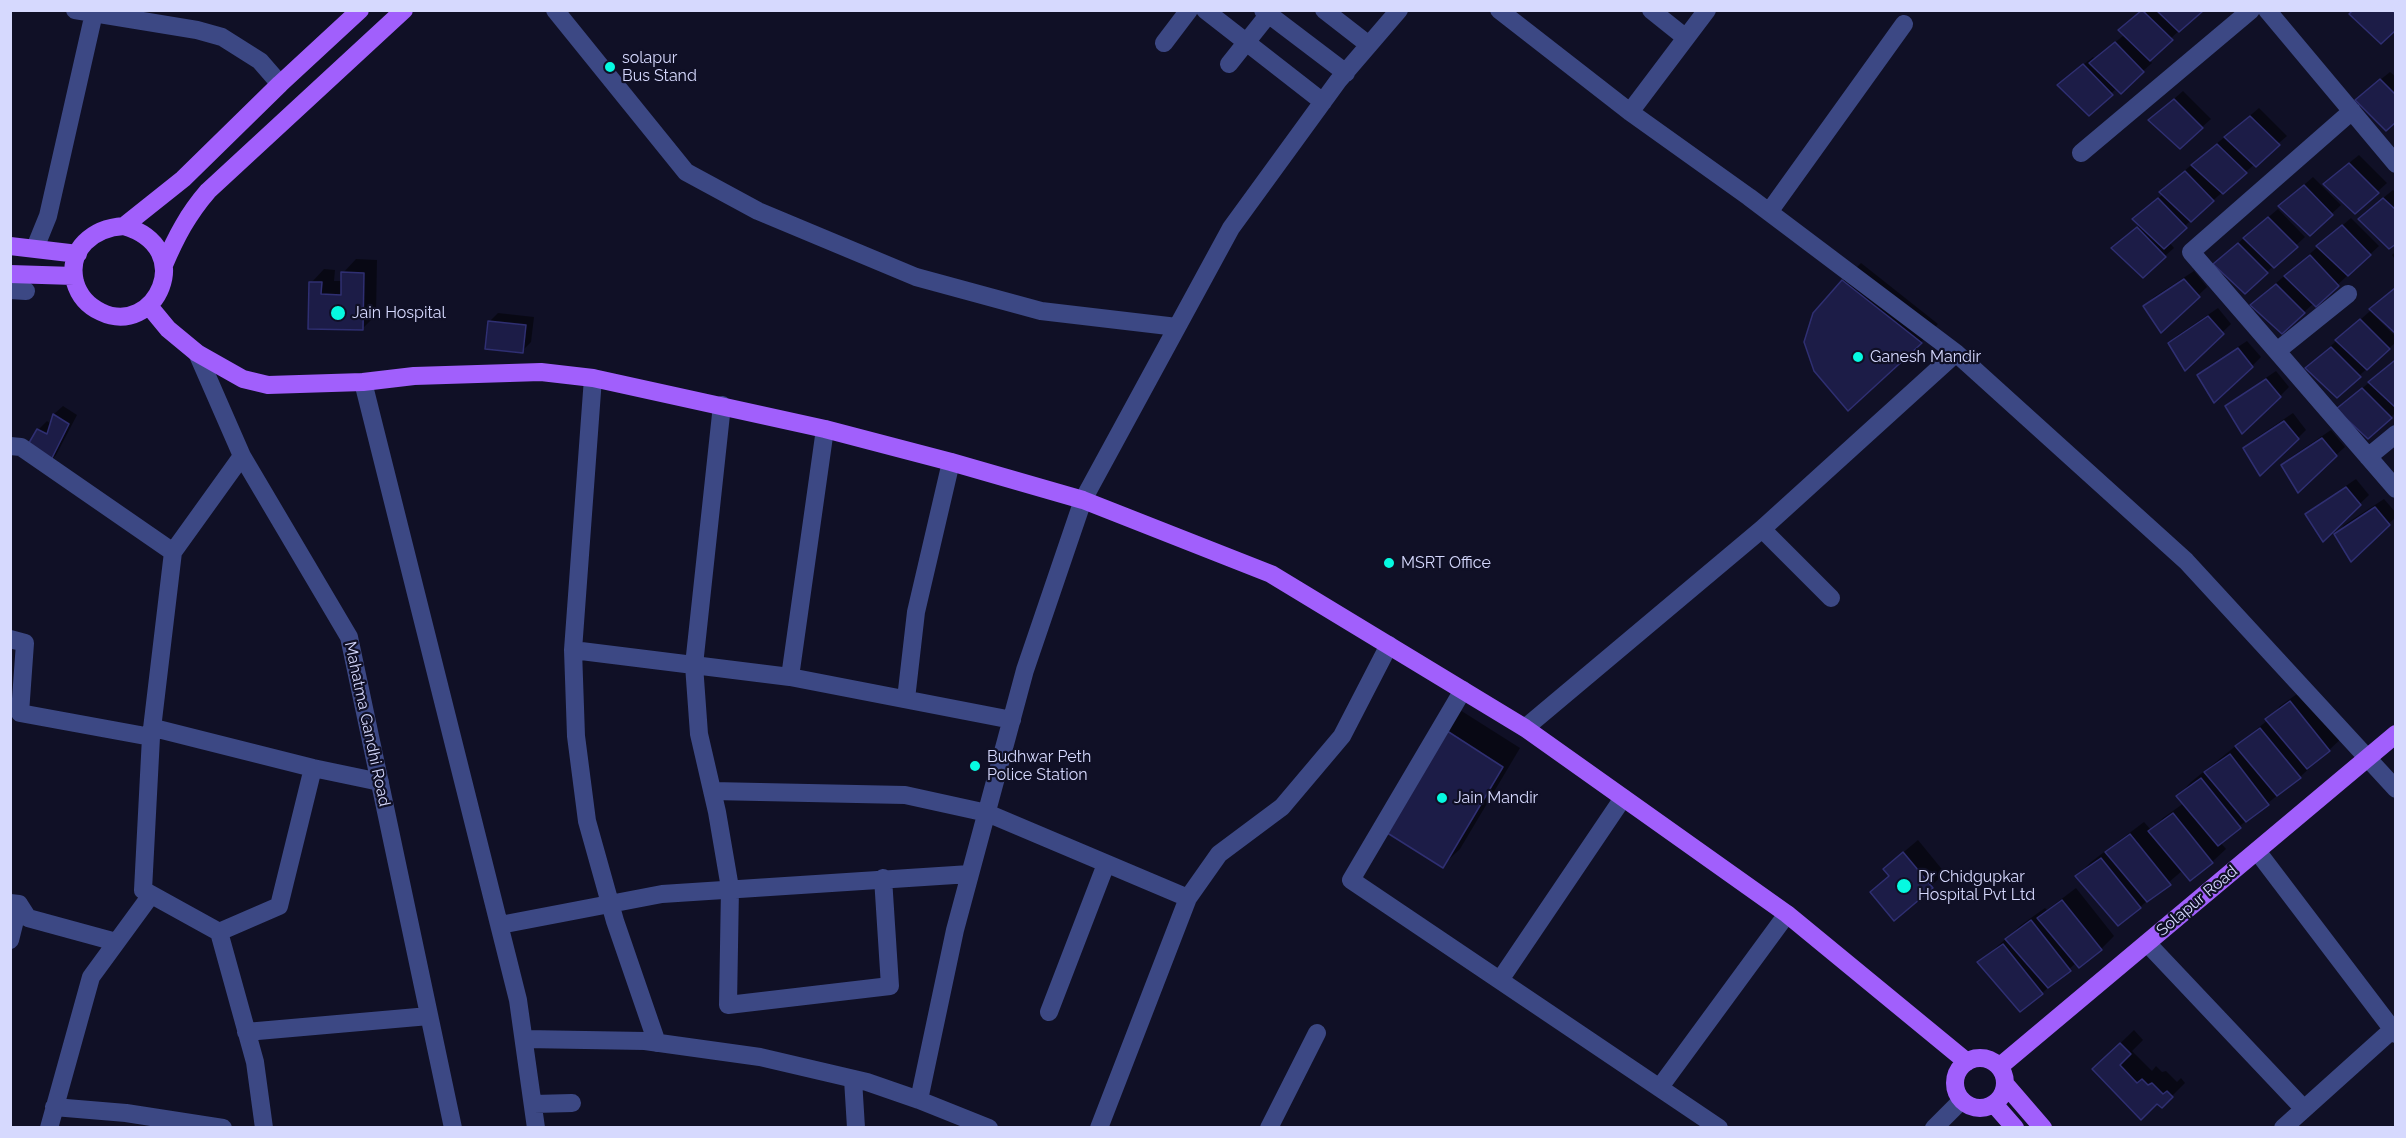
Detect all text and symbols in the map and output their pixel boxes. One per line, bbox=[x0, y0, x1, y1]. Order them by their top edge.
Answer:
place label: solapur Bus Stand bbox=[622, 48, 697, 86]
marker: solapur Bus Stand bbox=[603, 60, 617, 74]
place label: Jain Hospital bbox=[352, 303, 446, 323]
marker: Jain Hospital bbox=[329, 304, 347, 322]
place label: Ganesh Mandir bbox=[1870, 347, 1981, 367]
marker: Ganesh Mandir bbox=[1851, 350, 1865, 364]
place label: MSRT Office bbox=[1401, 553, 1491, 573]
marker: MSRT Office bbox=[1382, 556, 1396, 570]
street label: Mahatma Gandhi Road bbox=[340, 640, 394, 808]
place label: Budhwar Peth Police Station bbox=[987, 747, 1091, 785]
marker: Budhwar Peth Police Station bbox=[968, 759, 982, 773]
place label: Jain Mandir bbox=[1454, 788, 1538, 808]
marker: Jain Mandir bbox=[1435, 791, 1449, 805]
street label: Solapur Road bbox=[2153, 862, 2241, 940]
place label: Dr Chidgupkar Hospital Pvt Ltd bbox=[1918, 867, 2035, 905]
marker: Dr Chidgupkar Hospital Pvt Ltd bbox=[1895, 877, 1913, 895]

